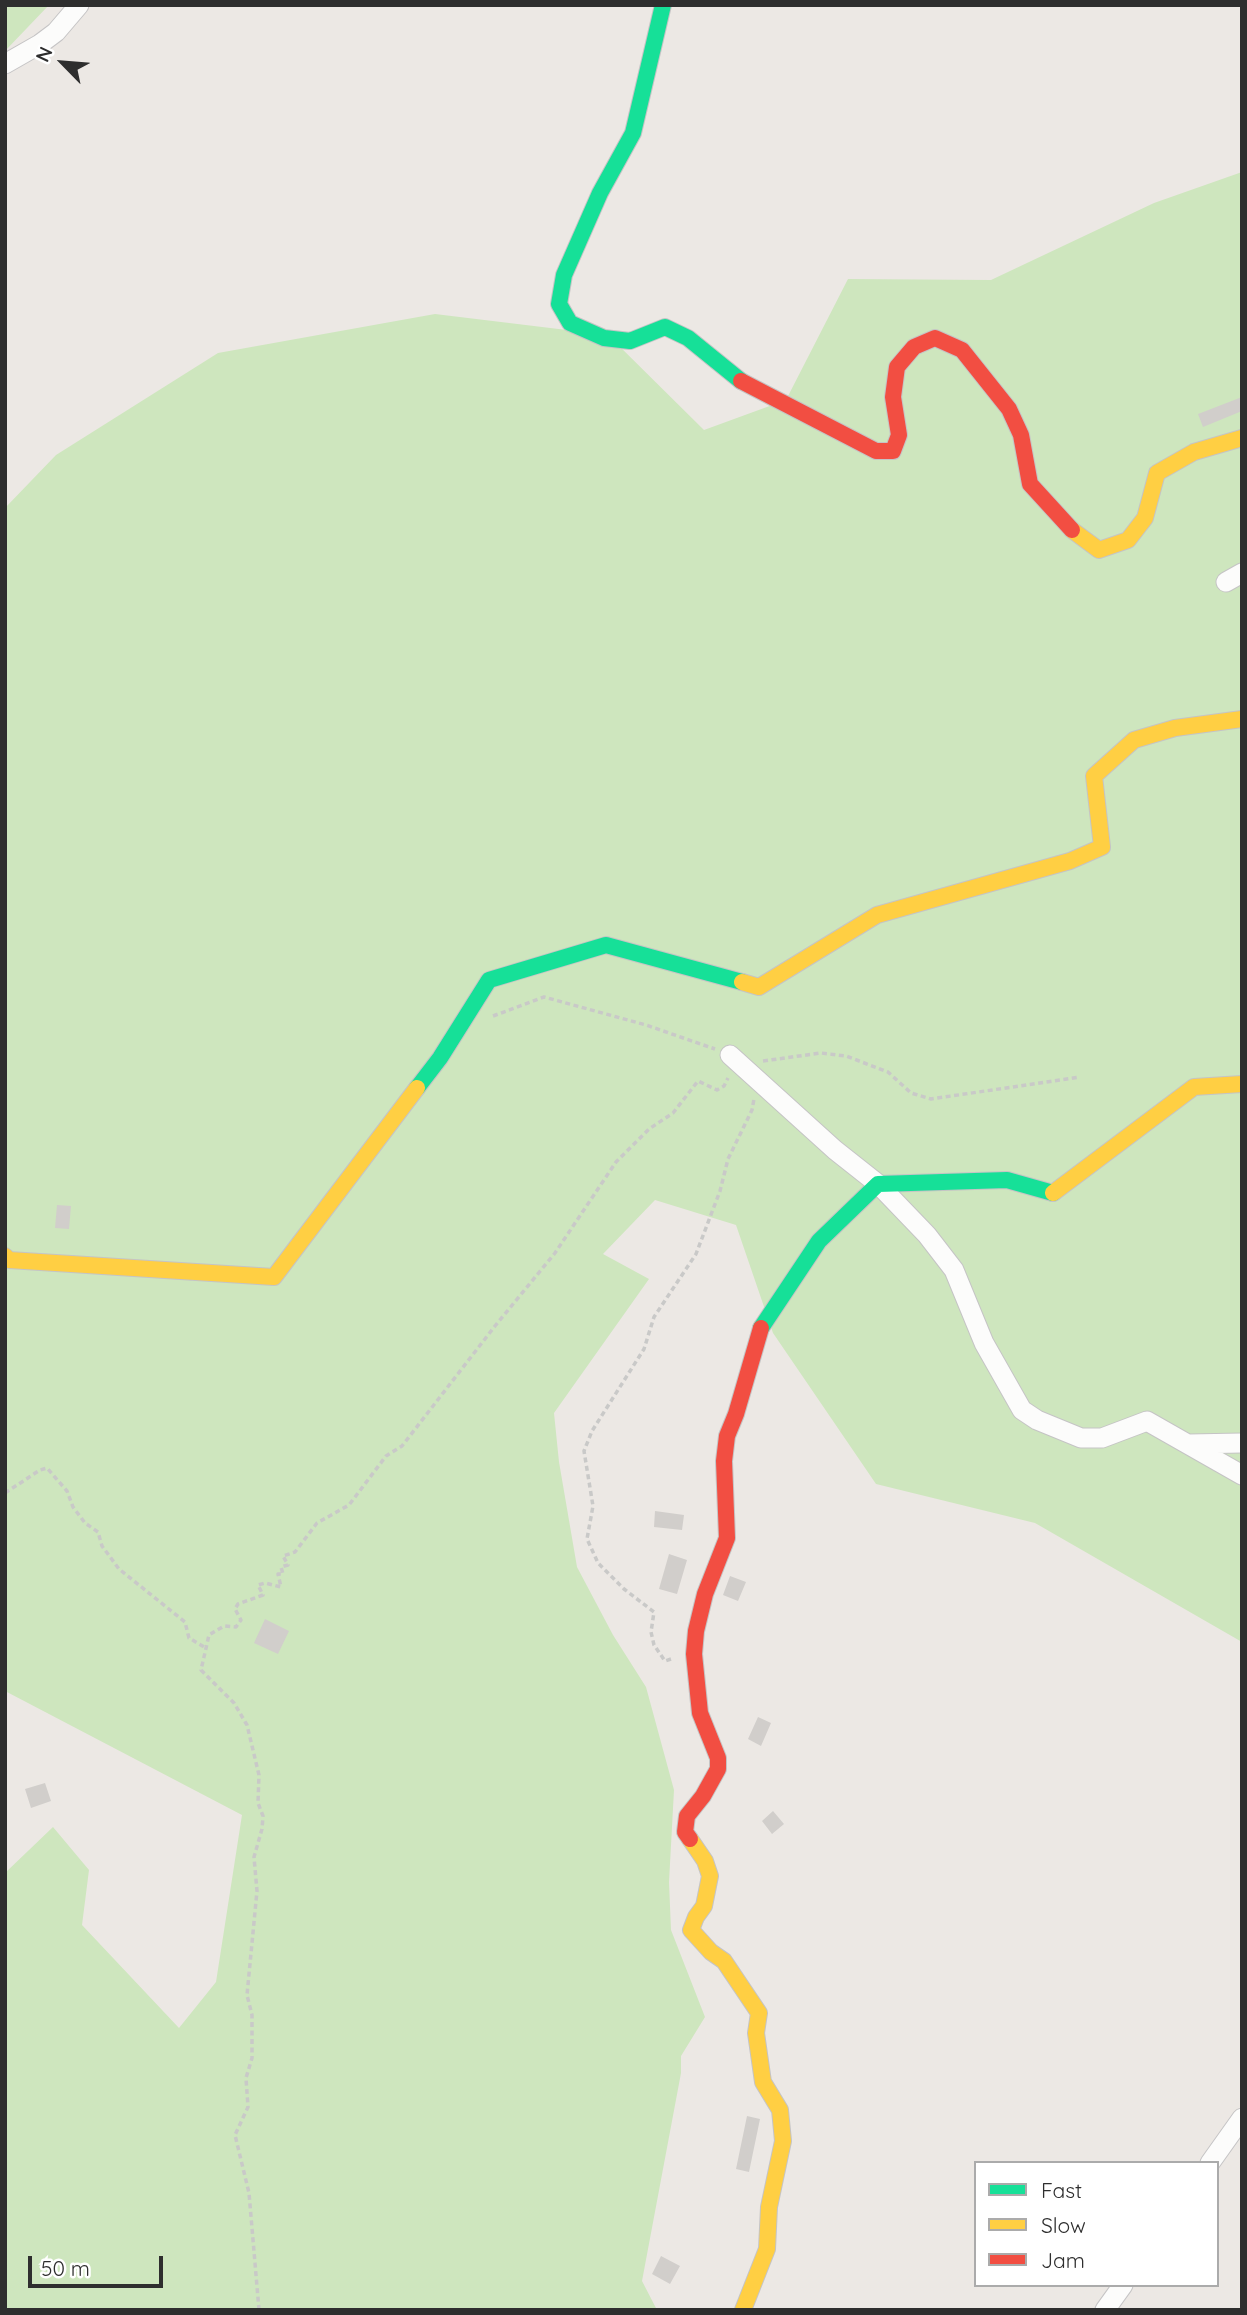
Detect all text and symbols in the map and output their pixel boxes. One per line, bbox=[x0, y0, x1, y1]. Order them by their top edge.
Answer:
north arrow bbox=[28, 28, 98, 98]
text: N bbox=[30, 43, 58, 66]
legend bbox=[974, 2161, 1219, 2287]
text: Fast bbox=[1041, 2177, 1082, 2203]
text: Slow bbox=[1041, 2212, 1086, 2238]
scale bar bbox=[32, 2242, 166, 2286]
text: Jam bbox=[1041, 2247, 1085, 2273]
text: 50 m bbox=[41, 2255, 90, 2281]

